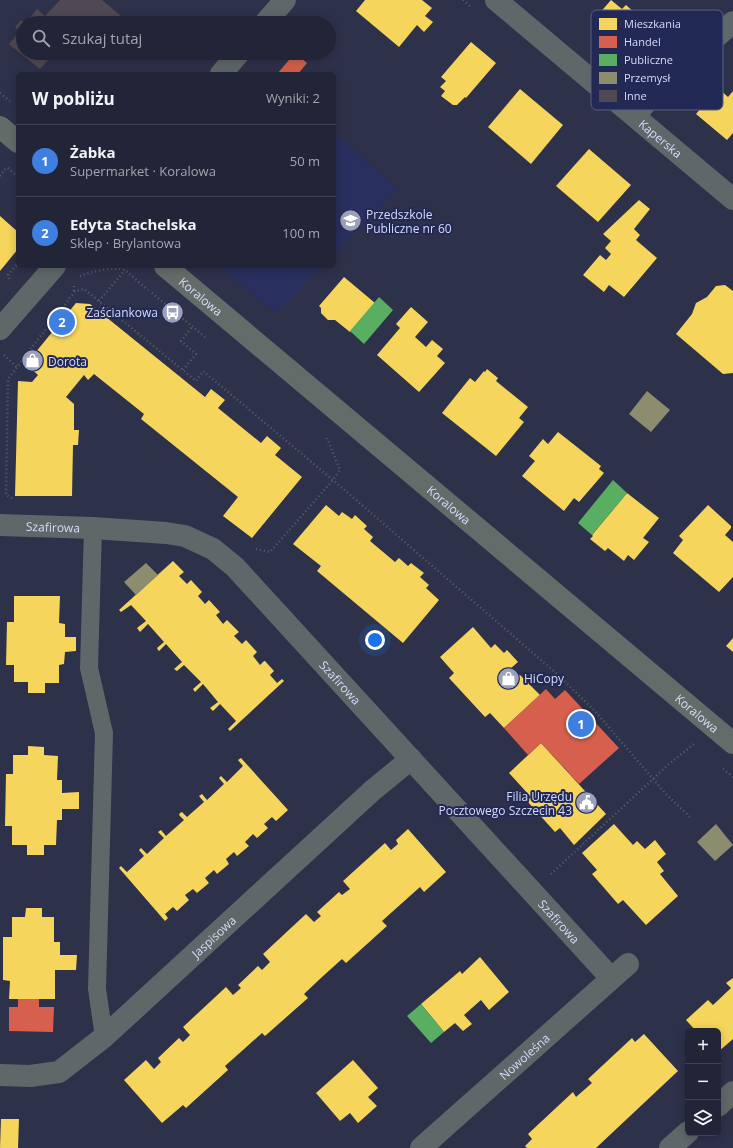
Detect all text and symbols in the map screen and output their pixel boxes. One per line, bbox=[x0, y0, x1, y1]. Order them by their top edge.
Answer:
legend bbox=[591, 10, 723, 110]
search box bbox=[16, 16, 336, 60]
text: Mieszkania bbox=[624, 16, 681, 31]
icon: search bbox=[30, 27, 52, 49]
text: Szukaj tutaj bbox=[62, 28, 142, 48]
text: Handel bbox=[624, 34, 661, 49]
text: Publiczne bbox=[624, 52, 673, 67]
text: Przemysł bbox=[624, 70, 670, 85]
text: W pobliżu bbox=[32, 87, 115, 110]
text: Inne bbox=[624, 88, 647, 103]
text: Wyniki: 2 bbox=[266, 89, 320, 107]
street label: Kaperska bbox=[635, 115, 686, 161]
text: Żabka bbox=[70, 142, 116, 162]
text: 1 bbox=[41, 152, 49, 170]
text: 50 m bbox=[290, 152, 320, 170]
text: Supermarket · Koralowa bbox=[70, 162, 216, 180]
place label: Przedszkole Publiczne nr 60 bbox=[366, 206, 452, 237]
school or university icon: Przedszkole Publiczne nr 60 bbox=[337, 208, 363, 234]
text: Edyta Stachelska bbox=[70, 214, 197, 234]
text: 2 bbox=[41, 224, 49, 242]
text: 100 m bbox=[282, 224, 320, 242]
text: Sklep · Brylantowa bbox=[70, 234, 181, 252]
street label: Koralowa bbox=[175, 273, 227, 320]
bus stop icon: Zaściankowa bbox=[160, 299, 186, 325]
place label: Zaściankowa bbox=[86, 304, 158, 321]
pin: 2 bbox=[49, 307, 75, 337]
shop icon: Dorota bbox=[19, 348, 45, 374]
place label: Dorota bbox=[48, 353, 87, 370]
street label: Koralowa bbox=[424, 481, 475, 528]
street label: Szafirowa bbox=[26, 517, 80, 536]
your location bbox=[365, 630, 385, 650]
street label: Szafirowa bbox=[316, 657, 365, 708]
shop icon: HiCopy bbox=[495, 665, 521, 691]
place label: HiCopy bbox=[524, 670, 565, 687]
street label: Koralowa bbox=[672, 690, 723, 736]
pin: 1 bbox=[568, 709, 594, 739]
place label: Filia Urzędu Pocztowego Szczecin 43 bbox=[439, 788, 572, 819]
public building icon: Filia Urzędu Pocztowego Szczecin 43 bbox=[574, 790, 600, 816]
street label: Szafirowa bbox=[535, 896, 584, 947]
street label: Jaspisowa bbox=[187, 912, 240, 962]
map controls bbox=[685, 1028, 721, 1136]
button: + bbox=[685, 1028, 721, 1064]
street label: Nowoleśna bbox=[495, 1029, 553, 1083]
button: − bbox=[685, 1064, 721, 1100]
button: layers bbox=[685, 1100, 721, 1136]

